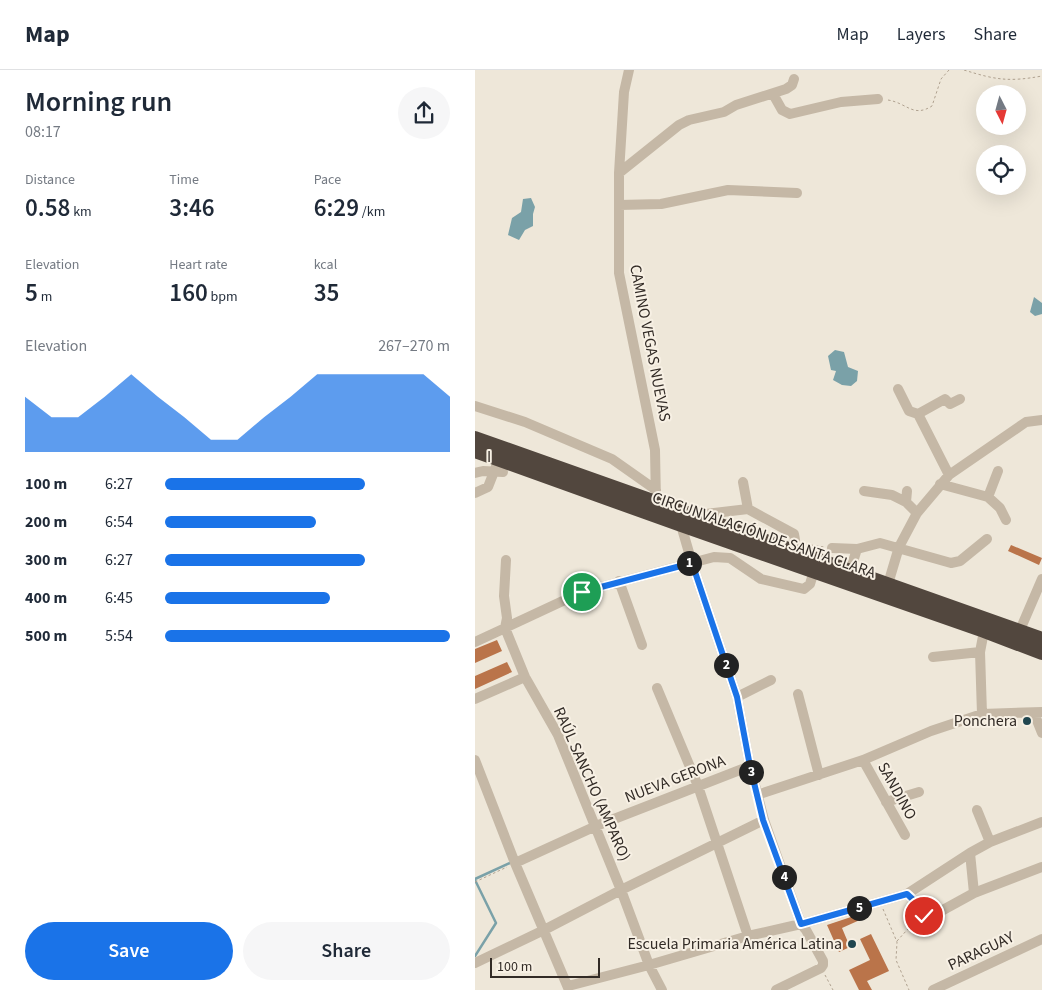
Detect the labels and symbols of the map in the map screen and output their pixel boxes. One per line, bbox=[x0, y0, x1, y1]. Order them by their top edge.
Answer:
north arrow bbox=[976, 85, 1026, 135]
street label: CAMINO VEGAS NUEVAS bbox=[624, 263, 676, 423]
street label: I bbox=[487, 446, 491, 468]
street label: CIRCUNVALACIÓN DE SANTA CLARA bbox=[649, 486, 879, 584]
pin: 1 bbox=[677, 550, 701, 576]
pin bbox=[561, 571, 603, 613]
pin: 2 bbox=[713, 652, 739, 678]
street label: RAÚL SANCHO (AMPARO) bbox=[548, 703, 636, 865]
place label: Ponchera bbox=[954, 710, 1017, 732]
marker: Ponchera bbox=[1021, 715, 1033, 727]
street label: NUEVA GERONA bbox=[622, 750, 729, 808]
street label: SANDINO bbox=[872, 758, 922, 824]
pin: 3 bbox=[739, 760, 763, 784]
pin: 4 bbox=[771, 864, 797, 890]
pin bbox=[903, 895, 945, 937]
pin: 5 bbox=[847, 896, 871, 920]
street label: PARAGUAY bbox=[944, 926, 1018, 976]
place label: Escuela Primaria América Latina bbox=[627, 933, 842, 955]
marker: Escuela Primaria América Latina bbox=[846, 938, 858, 950]
scale bar bbox=[490, 955, 600, 978]

